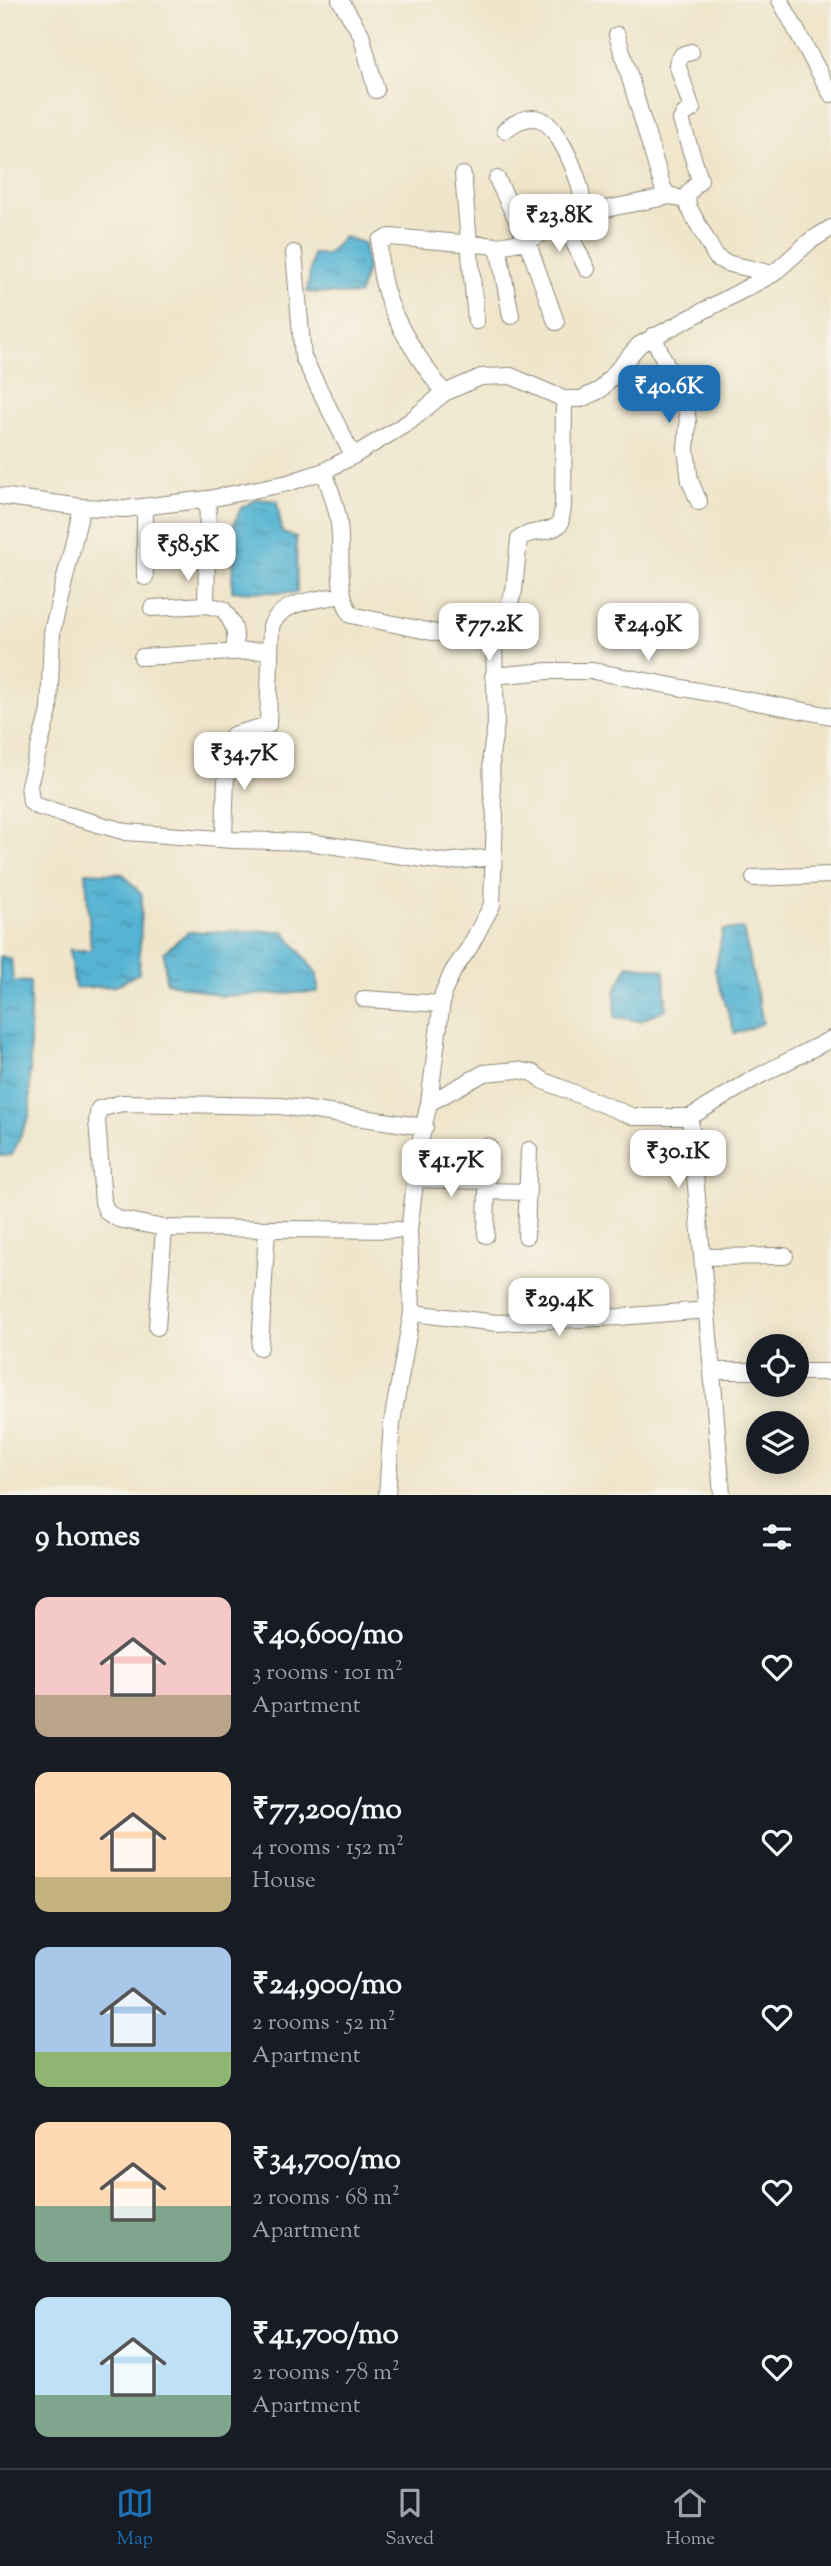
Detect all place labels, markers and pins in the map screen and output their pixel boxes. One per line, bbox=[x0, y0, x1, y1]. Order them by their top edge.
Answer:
pin: ₹23.8K bbox=[502, 194, 616, 254]
pin: ₹40.6K bbox=[612, 366, 726, 425]
pin: ₹58.5K bbox=[131, 524, 245, 583]
pin: ₹77.2K bbox=[432, 604, 546, 663]
pin: ₹24.9K bbox=[591, 604, 705, 663]
pin: ₹34.7K bbox=[187, 732, 301, 792]
pin: ₹30.1K bbox=[621, 1130, 735, 1190]
pin: ₹41.7K bbox=[394, 1140, 508, 1199]
pin: ₹29.4K bbox=[502, 1278, 616, 1338]

